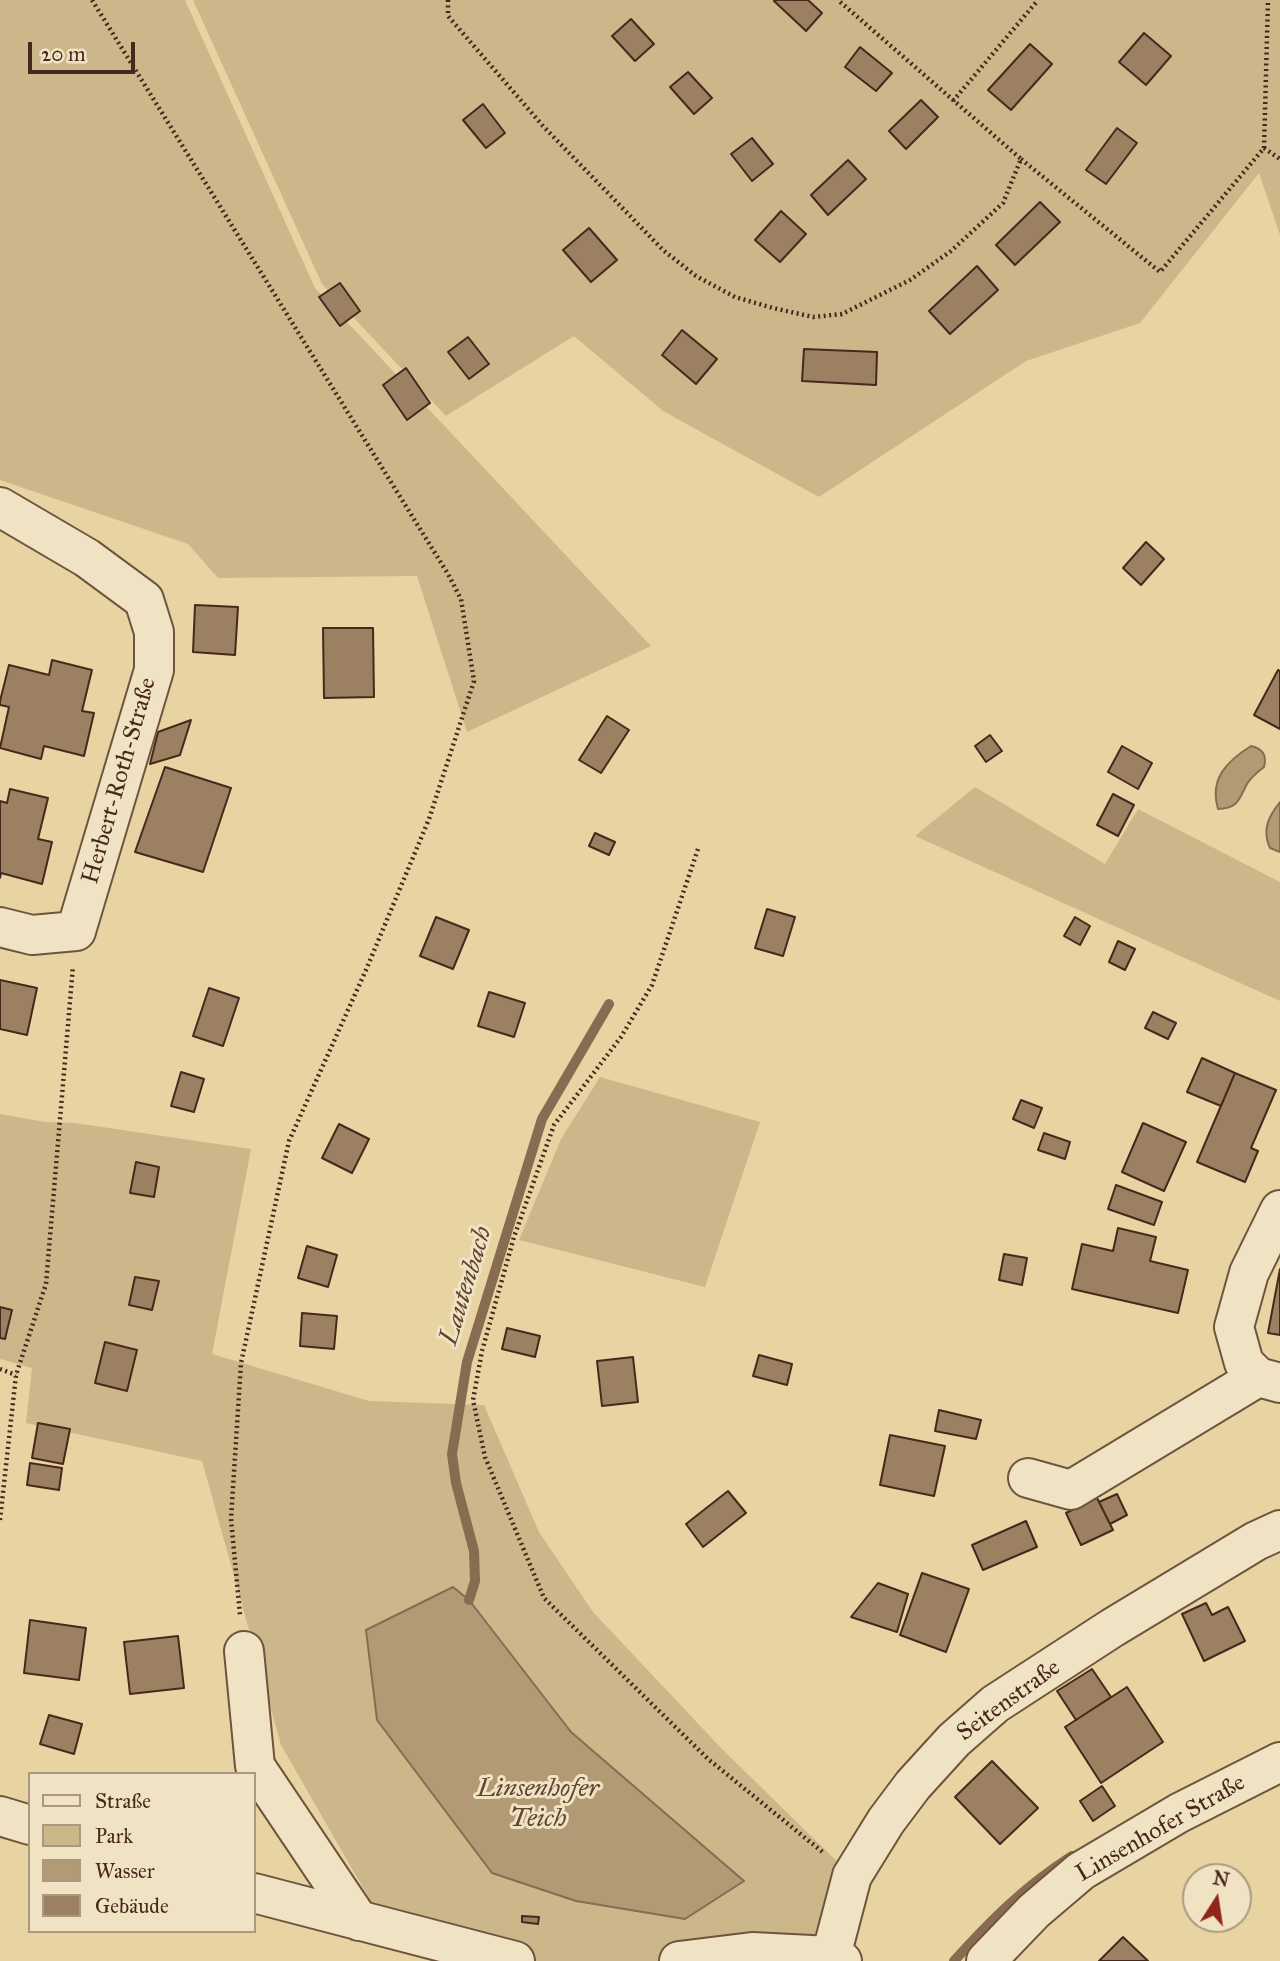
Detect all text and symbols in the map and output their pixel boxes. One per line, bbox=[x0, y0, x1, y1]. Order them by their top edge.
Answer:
scale bar bbox=[32, 28, 138, 72]
text: 20 m bbox=[41, 41, 86, 67]
street label: Herbert-Roth-Straße bbox=[77, 675, 163, 887]
water label: Lautenbach bbox=[434, 1223, 500, 1349]
street label: Seitenstraße bbox=[952, 1654, 1066, 1748]
street label: Linsenhofer Straße bbox=[1071, 1769, 1251, 1889]
legend bbox=[28, 1772, 256, 1933]
water label: Linsenhofer Teich bbox=[477, 1774, 599, 1836]
text: Straße bbox=[95, 1788, 151, 1814]
text: Park bbox=[95, 1823, 133, 1849]
text: Wasser bbox=[95, 1858, 155, 1884]
north arrow bbox=[1182, 1863, 1252, 1933]
text: N bbox=[1211, 1866, 1231, 1892]
text: Gebäude bbox=[95, 1893, 169, 1919]

